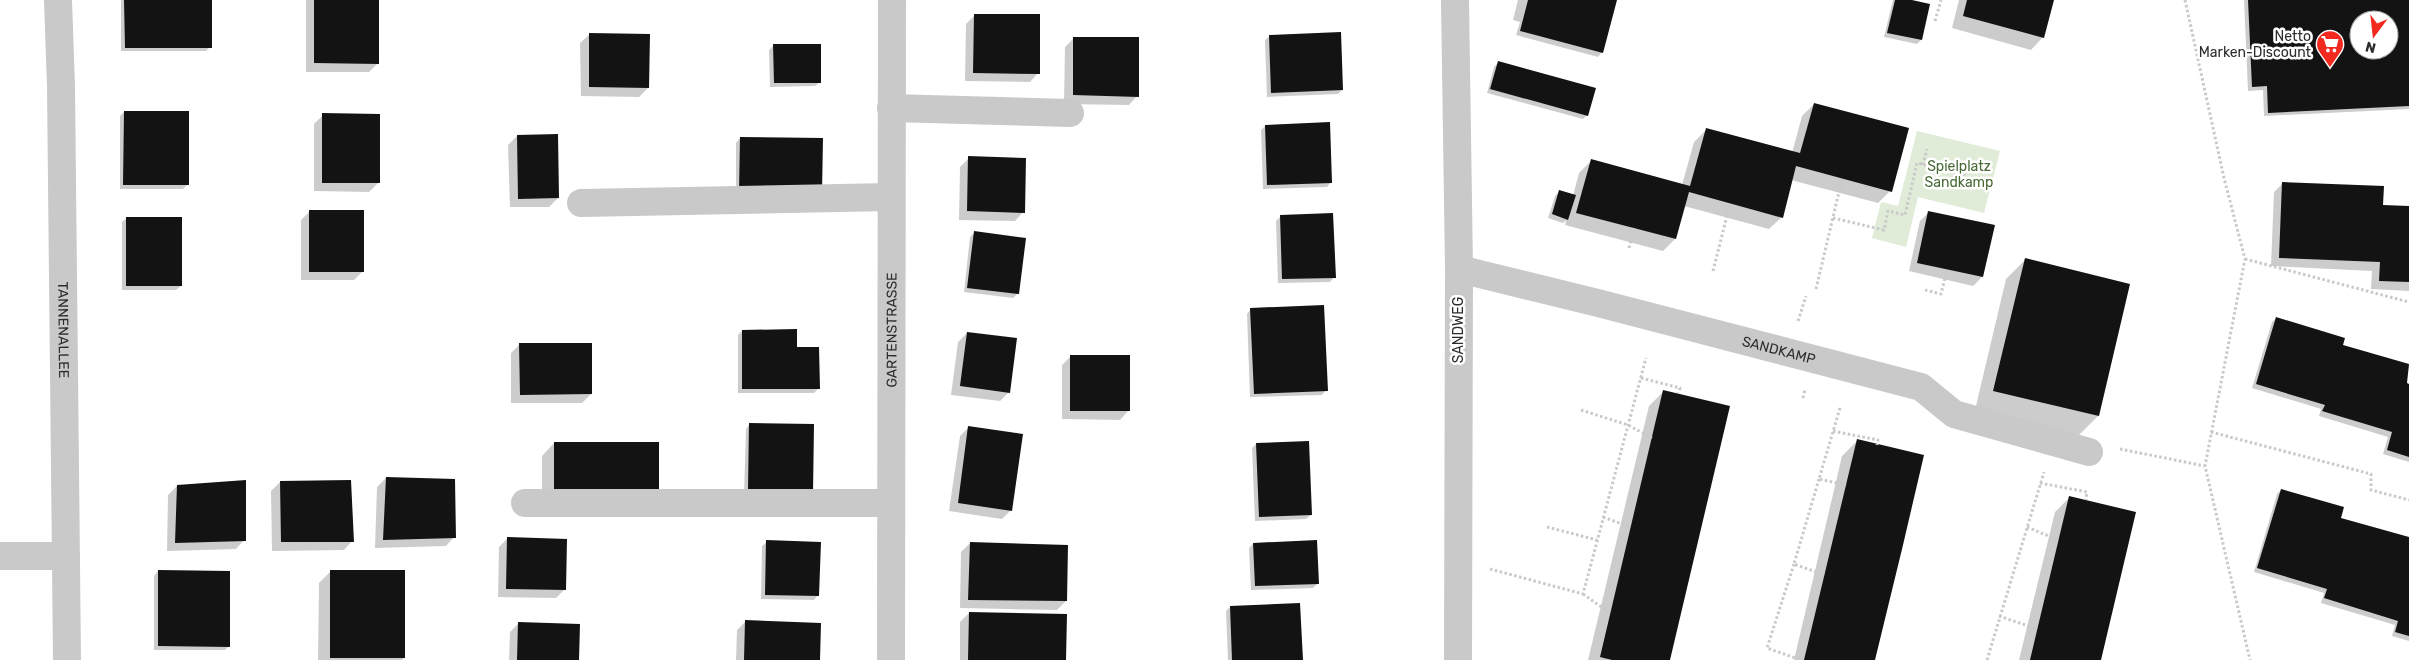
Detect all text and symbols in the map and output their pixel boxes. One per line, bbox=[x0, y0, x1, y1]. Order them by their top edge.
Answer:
north arrow bbox=[2349, 10, 2399, 60]
place label: Netto Marken-Discount bbox=[2199, 28, 2312, 61]
supermarket icon: Netto Marken-Discount bbox=[2315, 29, 2345, 68]
text: N bbox=[2364, 38, 2378, 57]
park label: Spielplatz Sandkamp bbox=[1925, 158, 1993, 191]
street label: GARTENSTRASSE bbox=[883, 272, 901, 388]
street label: TANNENALLEE bbox=[54, 282, 72, 378]
street label: SANDWEG bbox=[1450, 297, 1467, 363]
street label: SANDKAMP bbox=[1740, 333, 1817, 368]

